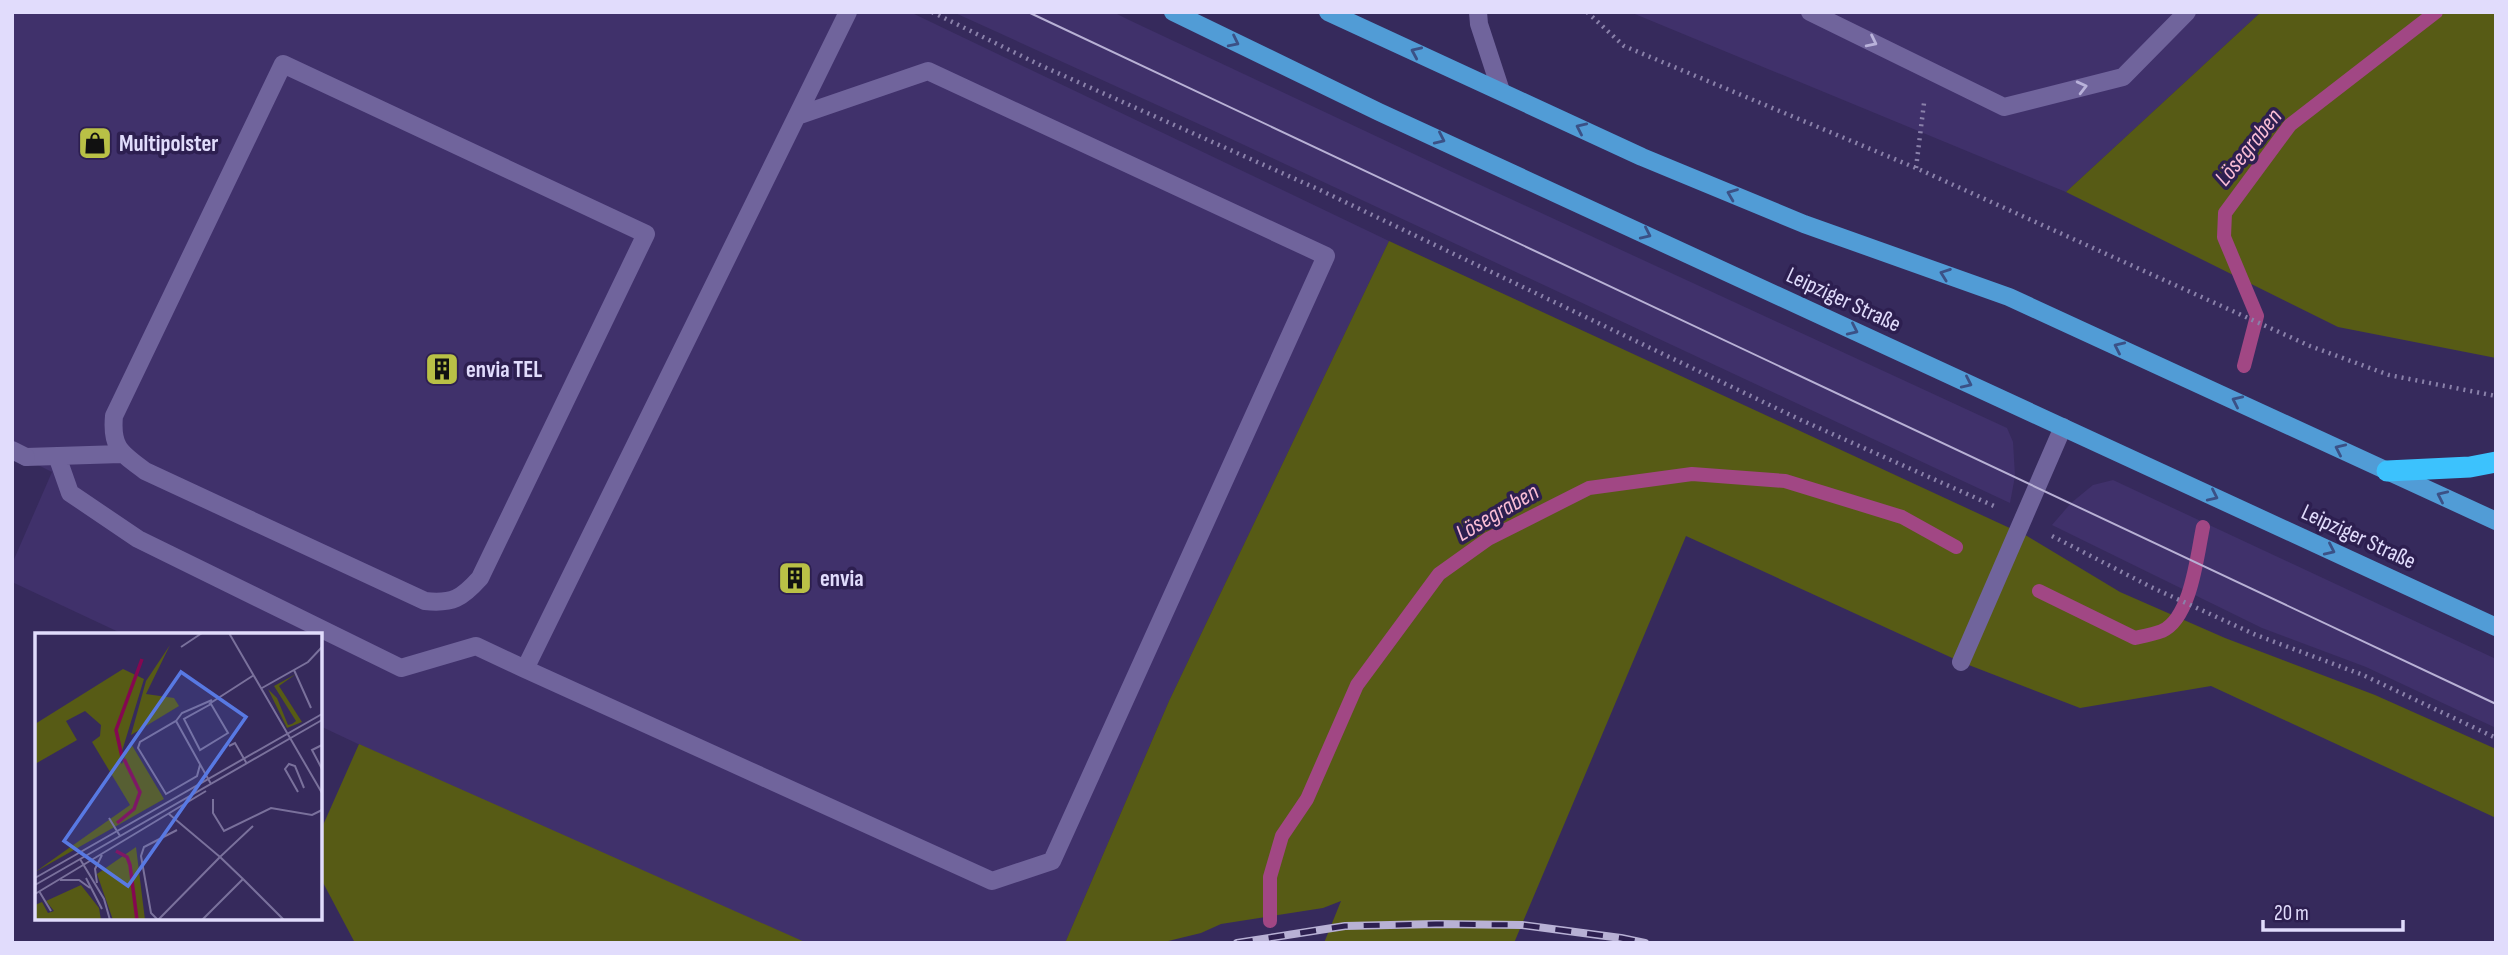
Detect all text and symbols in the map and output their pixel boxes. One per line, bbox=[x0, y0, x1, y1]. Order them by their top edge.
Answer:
one-way arrow bbox=[1227, 34, 1239, 48]
one-way arrow bbox=[1865, 34, 1877, 48]
one-way arrow bbox=[1411, 47, 1423, 61]
one-way arrow bbox=[2076, 81, 2088, 95]
water label: Lösegraben bbox=[2209, 103, 2288, 192]
one-way arrow bbox=[1576, 122, 1588, 136]
shop icon: Multipolster bbox=[76, 124, 114, 162]
place label: Multipolster bbox=[119, 130, 218, 158]
one-way arrow bbox=[1433, 131, 1445, 145]
one-way arrow bbox=[1726, 188, 1739, 202]
one-way arrow bbox=[1639, 226, 1652, 240]
street label: Leipziger Straße bbox=[1782, 261, 1905, 339]
one-way arrow bbox=[1939, 268, 1951, 282]
one-way arrow bbox=[1846, 321, 1858, 335]
one-way arrow bbox=[2114, 341, 2126, 355]
building icon: envia TEL bbox=[423, 350, 461, 388]
place label: envia TEL bbox=[466, 356, 542, 384]
one-way arrow bbox=[1960, 374, 1972, 388]
one-way arrow bbox=[2232, 396, 2244, 410]
one-way arrow bbox=[2335, 443, 2347, 457]
water label: Lösegraben bbox=[1451, 477, 1544, 548]
one-way arrow bbox=[2206, 488, 2218, 502]
one-way arrow bbox=[2436, 490, 2449, 504]
street label: Leipziger Straße bbox=[2297, 498, 2420, 576]
one-way arrow bbox=[2322, 542, 2335, 556]
building icon: envia bbox=[776, 559, 814, 597]
place label: envia bbox=[820, 565, 864, 593]
inset map bbox=[35, 633, 322, 920]
scale bar bbox=[2263, 888, 2403, 932]
text: 20 m bbox=[2274, 901, 2309, 926]

